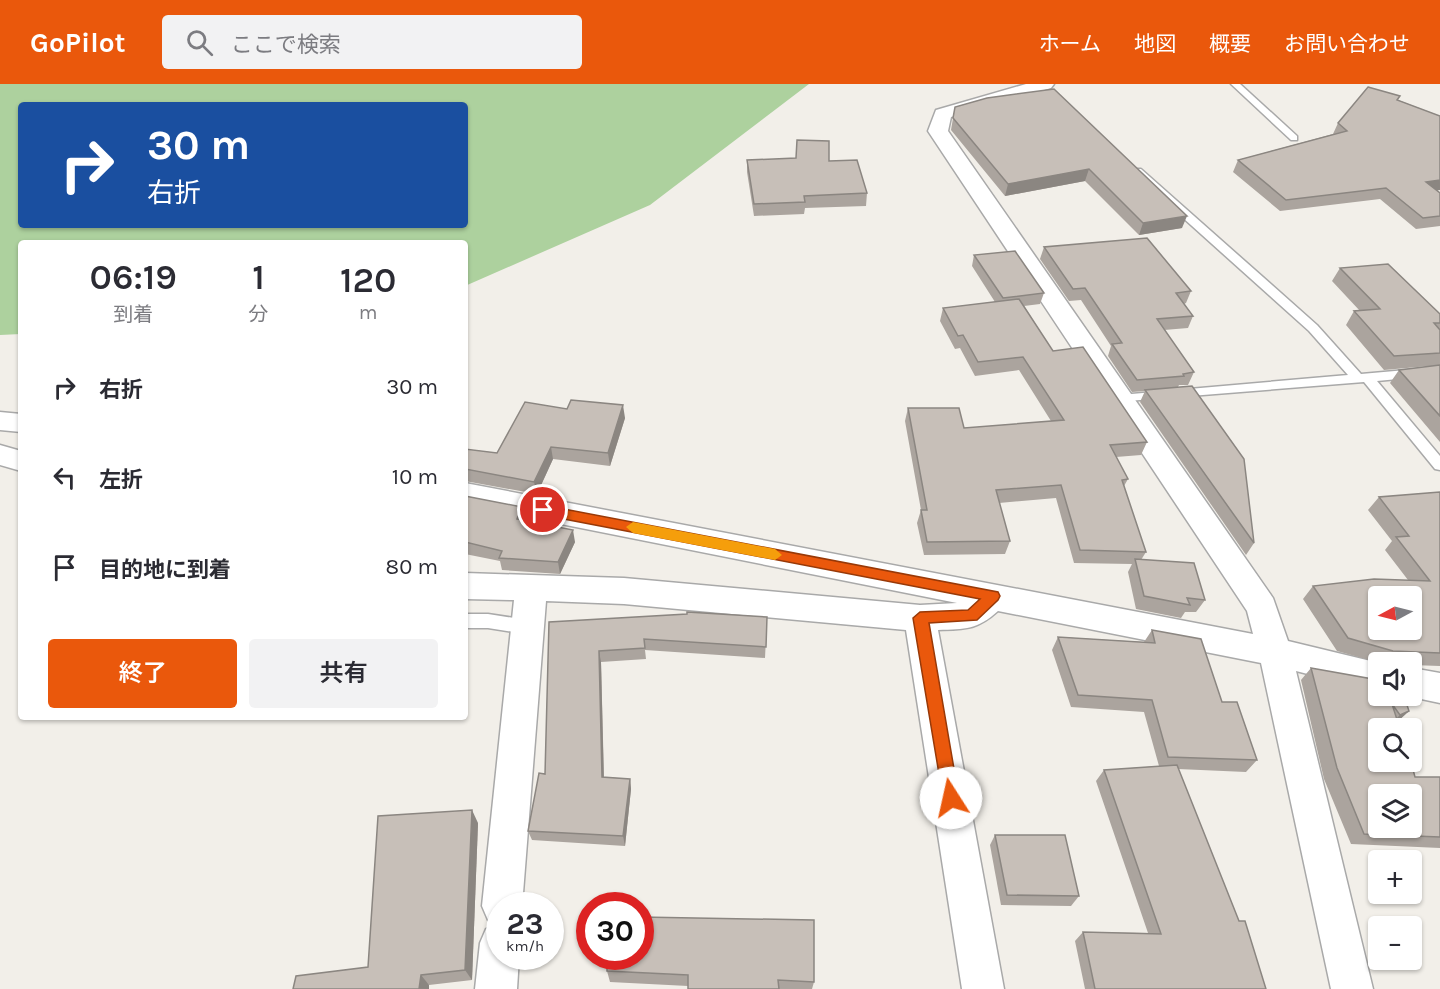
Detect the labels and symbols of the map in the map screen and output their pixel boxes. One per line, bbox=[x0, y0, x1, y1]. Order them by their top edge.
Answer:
pin bbox=[517, 484, 568, 535]
north arrow bbox=[1368, 586, 1422, 640]
position arrow bbox=[919, 766, 983, 830]
speed limit sign: 30 bbox=[576, 892, 654, 970]

